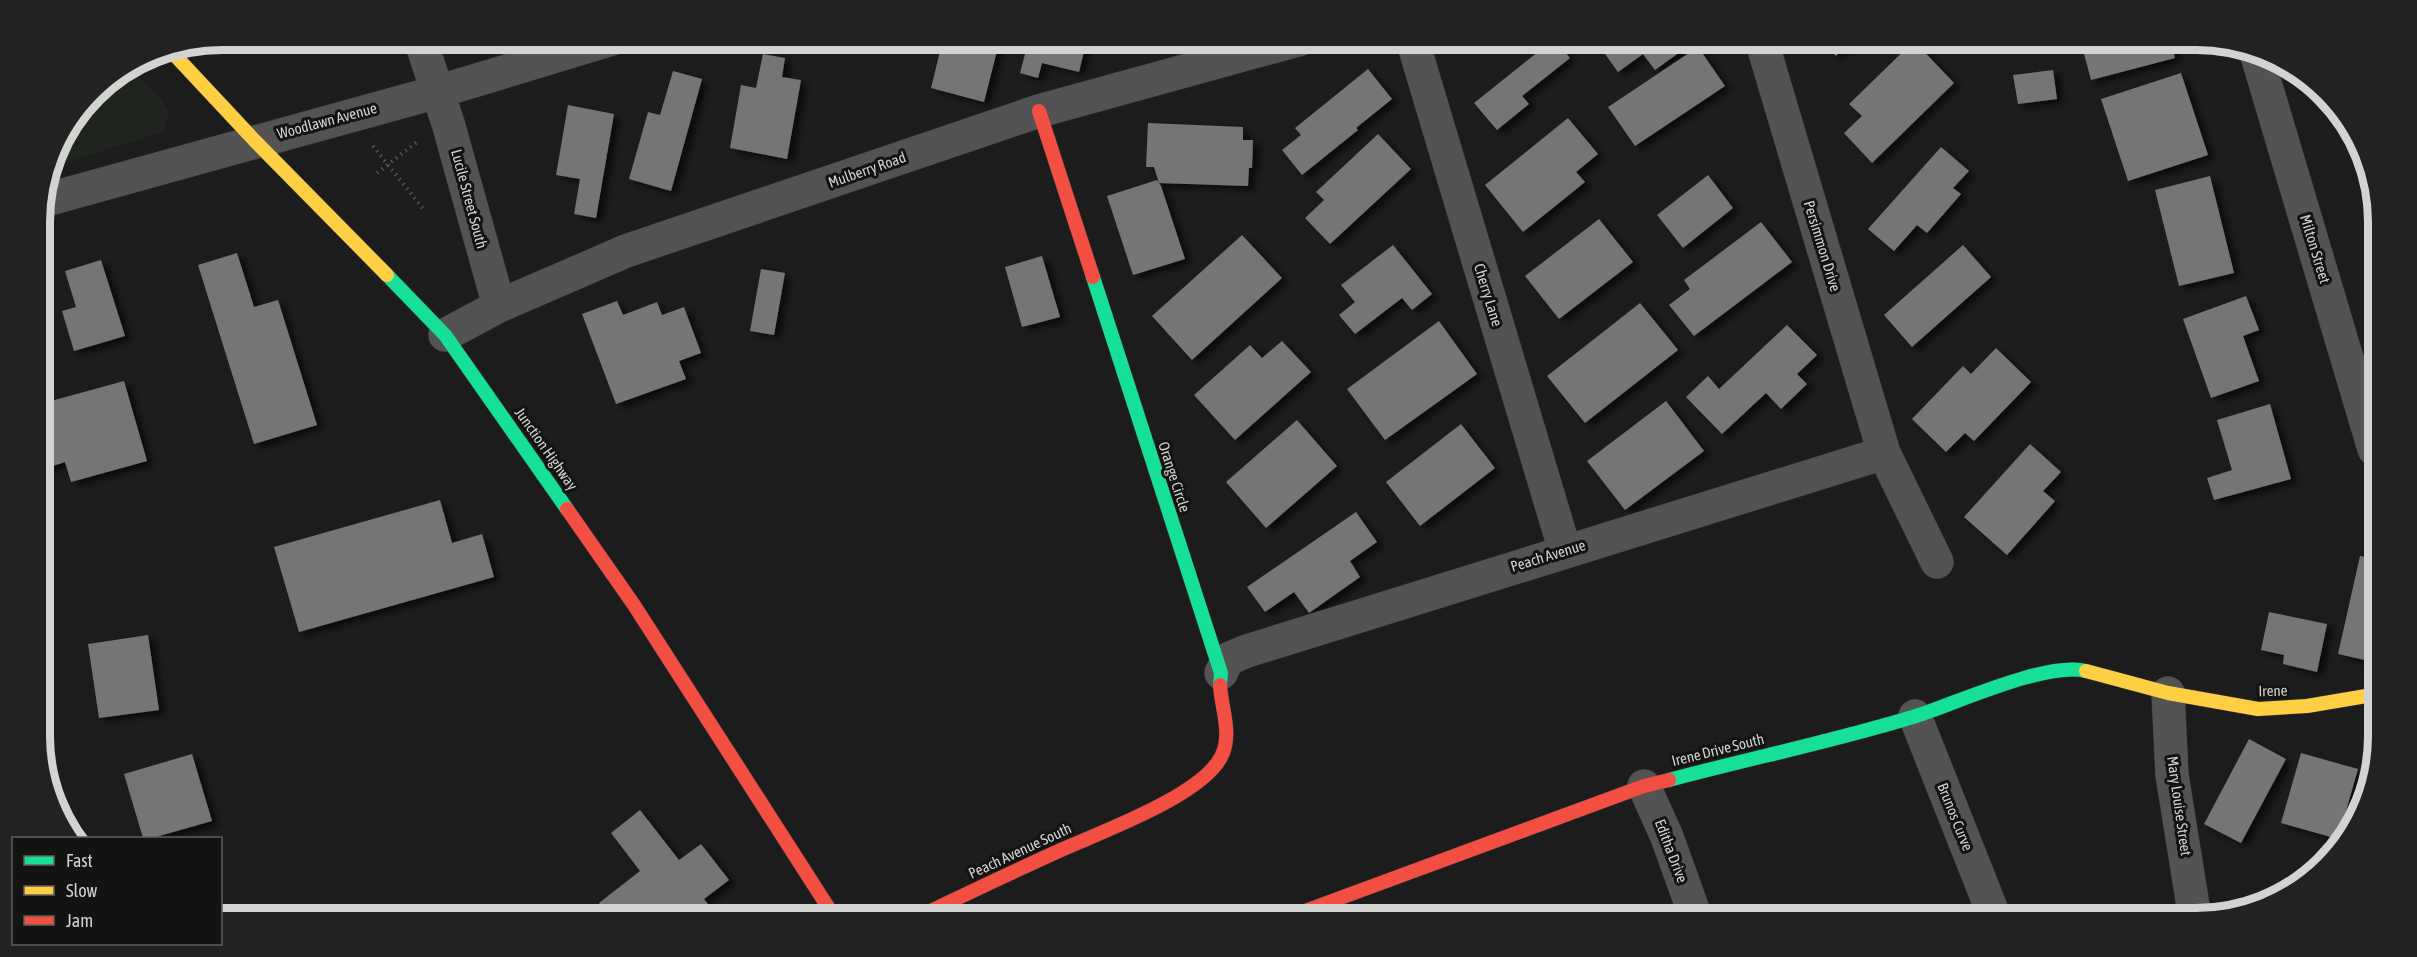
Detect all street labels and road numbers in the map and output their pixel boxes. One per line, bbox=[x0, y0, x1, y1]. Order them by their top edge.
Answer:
street label: Woodlawn Avenue bbox=[275, 99, 379, 142]
street label: Lucile Street South bbox=[448, 147, 491, 250]
street label: Mulberry Road bbox=[826, 148, 908, 191]
street label: Persimmon Drive bbox=[1801, 198, 1844, 294]
street label: Milton Street bbox=[2297, 212, 2334, 285]
street label: Cherry Lane bbox=[1471, 261, 1506, 328]
street label: Junction Highway bbox=[512, 404, 581, 493]
street label: Orange Circle bbox=[1155, 440, 1194, 514]
street label: Peach Avenue bbox=[1508, 536, 1588, 575]
street label: Irene bbox=[2258, 682, 2288, 699]
street label: Irene Drive South bbox=[1670, 730, 1766, 769]
street label: Mary Louise Street bbox=[2164, 755, 2195, 857]
street label: Brunos Curve bbox=[1934, 780, 1977, 853]
street label: Editha Drive bbox=[1652, 817, 1691, 885]
street label: Peach Avenue South bbox=[966, 819, 1074, 882]

